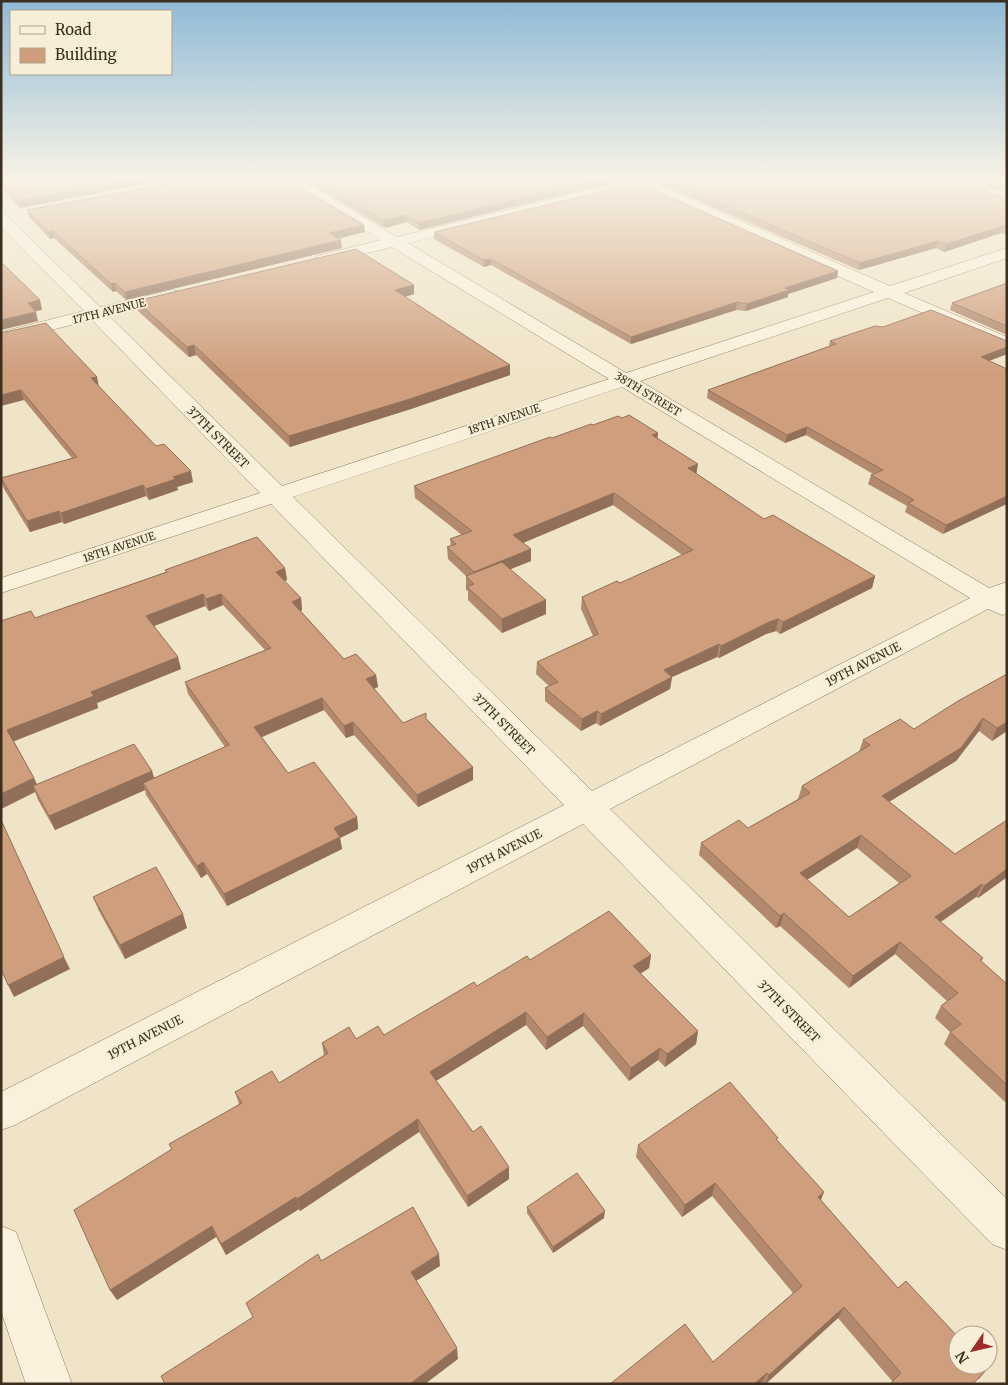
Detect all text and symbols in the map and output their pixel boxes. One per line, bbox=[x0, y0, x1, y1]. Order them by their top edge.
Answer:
legend bbox=[10, 10, 172, 75]
text: Road bbox=[55, 20, 91, 39]
text: Building bbox=[55, 45, 117, 64]
street label: 17TH AVENUE bbox=[71, 295, 147, 327]
street label: 38TH STREET bbox=[612, 369, 684, 420]
street label: 18TH AVENUE bbox=[466, 401, 542, 437]
street label: 37TH STREET bbox=[184, 403, 253, 472]
street label: 18TH AVENUE bbox=[81, 529, 157, 565]
street label: 19TH AVENUE bbox=[823, 638, 903, 689]
street label: 37TH STREET bbox=[470, 690, 539, 759]
street label: 19TH AVENUE bbox=[464, 825, 544, 876]
street label: 37TH STREET bbox=[755, 977, 824, 1046]
street label: 19TH AVENUE bbox=[105, 1011, 185, 1062]
north arrow bbox=[948, 1325, 998, 1375]
text: N bbox=[952, 1348, 973, 1367]

